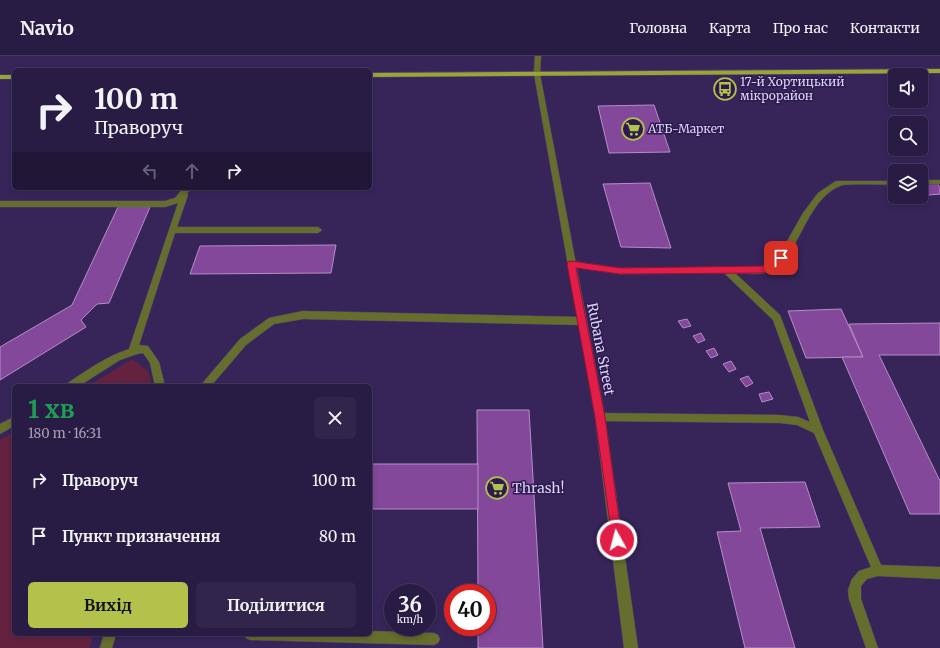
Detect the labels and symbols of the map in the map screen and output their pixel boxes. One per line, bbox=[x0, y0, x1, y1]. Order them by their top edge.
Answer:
place label: 17-й Хортицький мікрорайон bbox=[740, 74, 845, 103]
bus stop icon: 17-й Хортицький мікрорайон bbox=[712, 76, 738, 102]
supermarket icon: АТБ-Маркет bbox=[620, 116, 646, 142]
place label: АТБ-Маркет bbox=[647, 121, 724, 136]
pin bbox=[764, 241, 798, 275]
street label: Rubana Street bbox=[583, 301, 619, 398]
supermarket icon: Thrash! bbox=[484, 475, 510, 501]
place label: Thrash! bbox=[512, 479, 564, 497]
position arrow bbox=[596, 519, 638, 561]
speed limit sign: 40 bbox=[444, 584, 496, 636]

